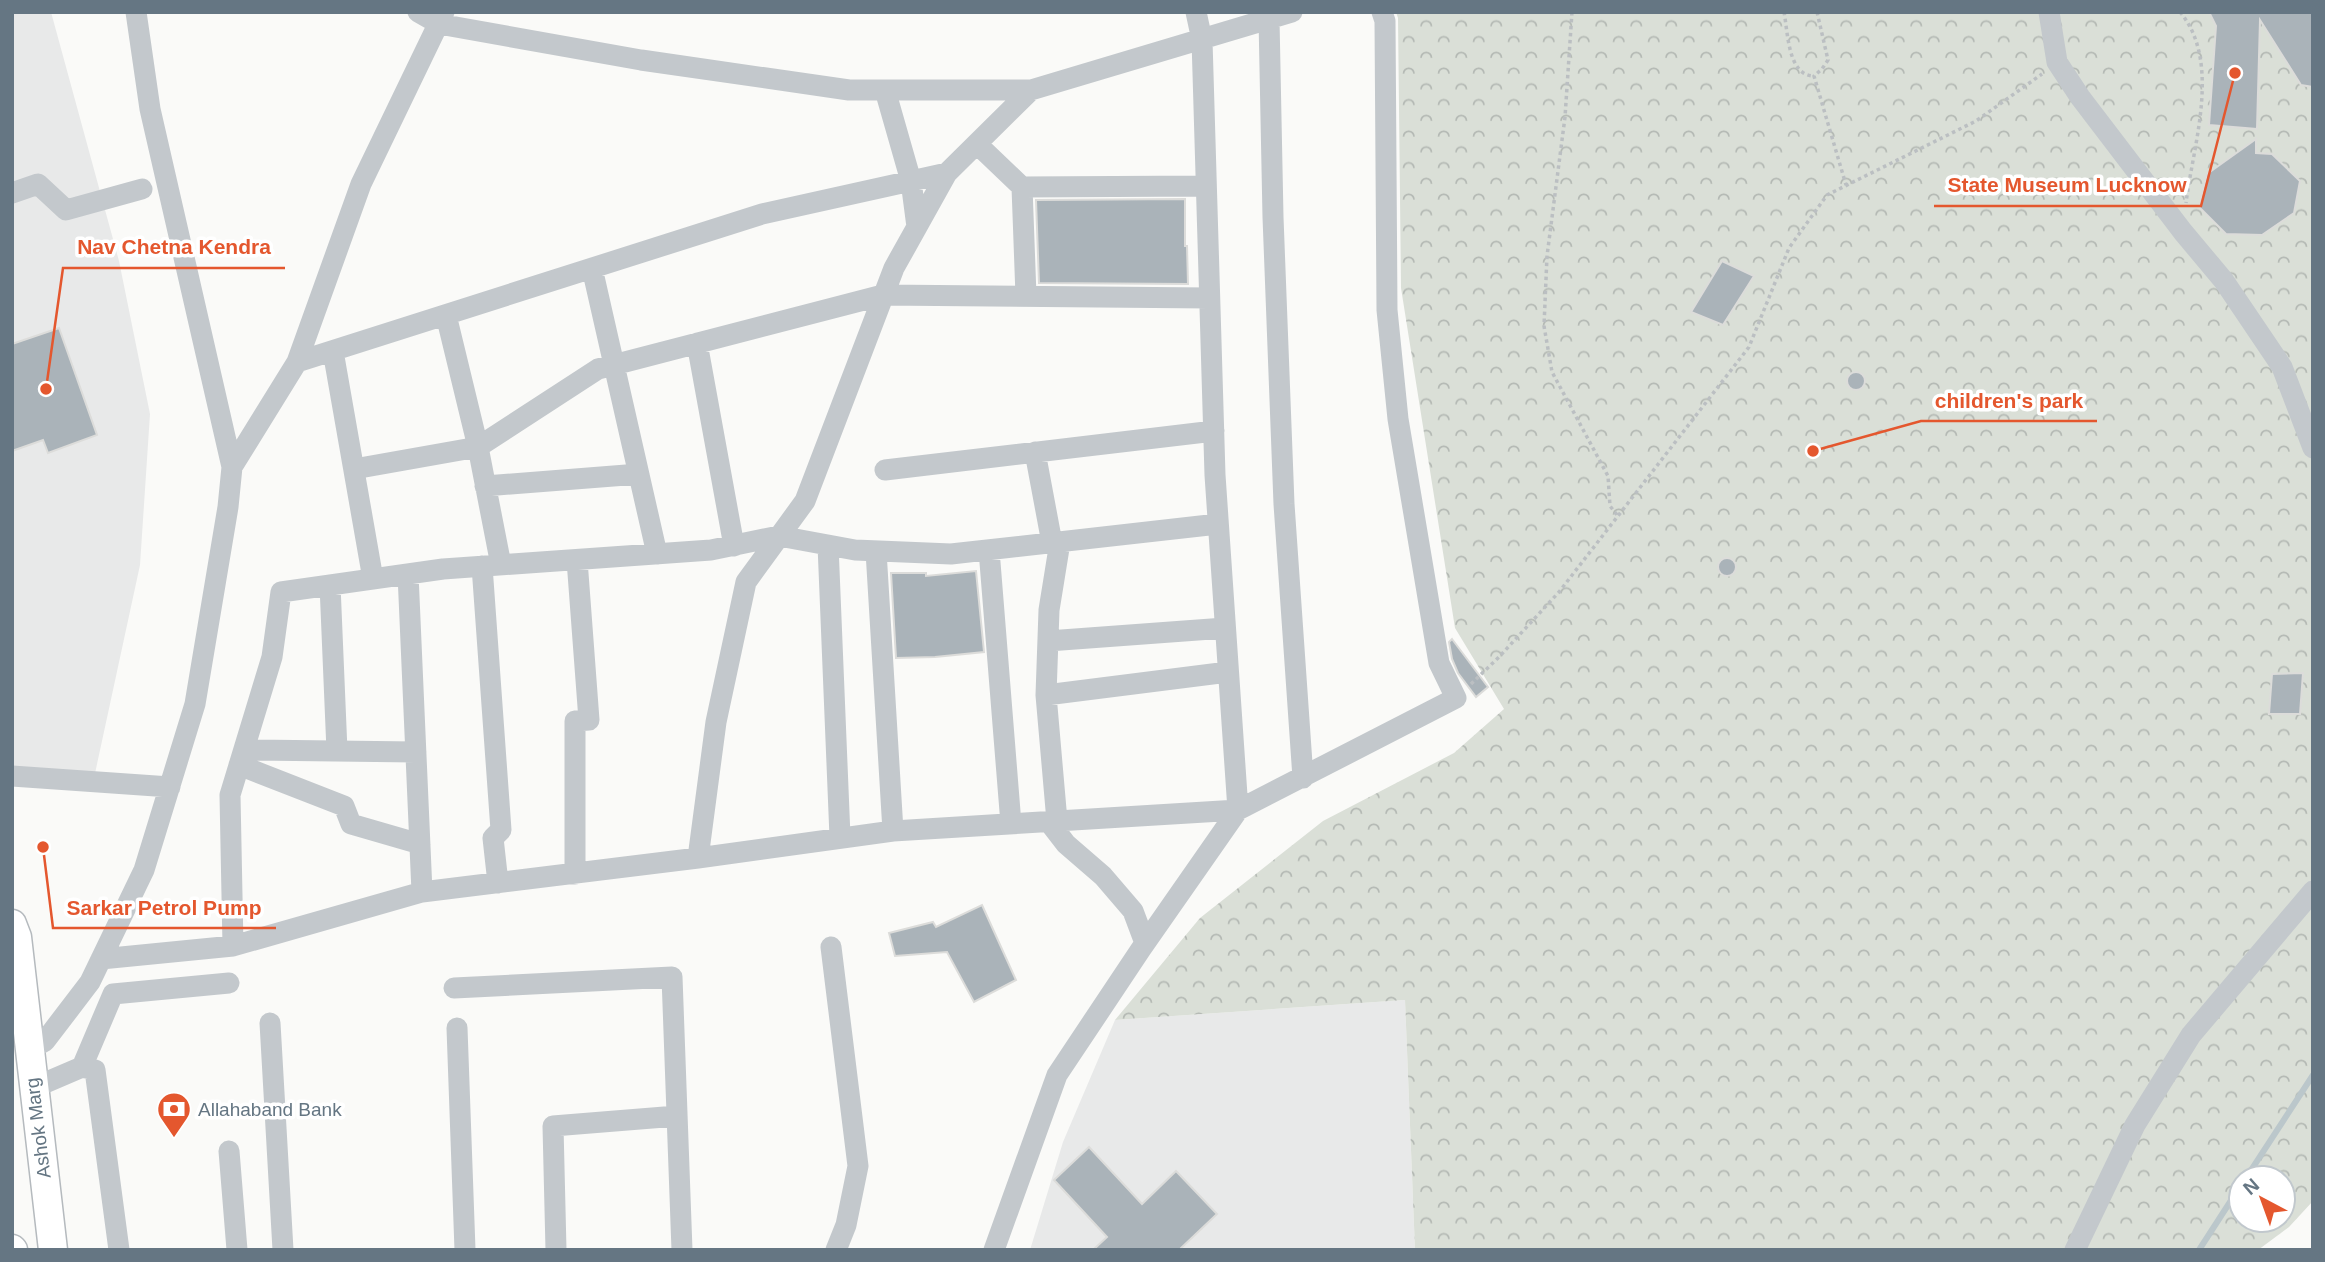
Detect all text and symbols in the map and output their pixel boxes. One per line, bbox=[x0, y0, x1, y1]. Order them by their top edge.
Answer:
callout: State Museum Lucknow bbox=[1934, 164, 2201, 206]
text: State Museum Lucknow bbox=[1947, 173, 2187, 196]
callout: Nav Chetna Kendra bbox=[63, 226, 285, 268]
text: Nav Chetna Kendra bbox=[77, 235, 271, 258]
callout: children's park bbox=[1921, 379, 2097, 421]
text: children's park bbox=[1935, 389, 2084, 412]
callout: Sarkar Petrol Pump bbox=[53, 886, 276, 928]
text: Sarkar Petrol Pump bbox=[67, 896, 261, 919]
street label: Ashok Marg bbox=[21, 1076, 55, 1180]
bank icon: Allahaband Bank bbox=[155, 1090, 193, 1139]
place label: Allahaband Bank bbox=[198, 1099, 342, 1120]
north arrow bbox=[2227, 1164, 2297, 1234]
text: N bbox=[2239, 1174, 2263, 1199]

